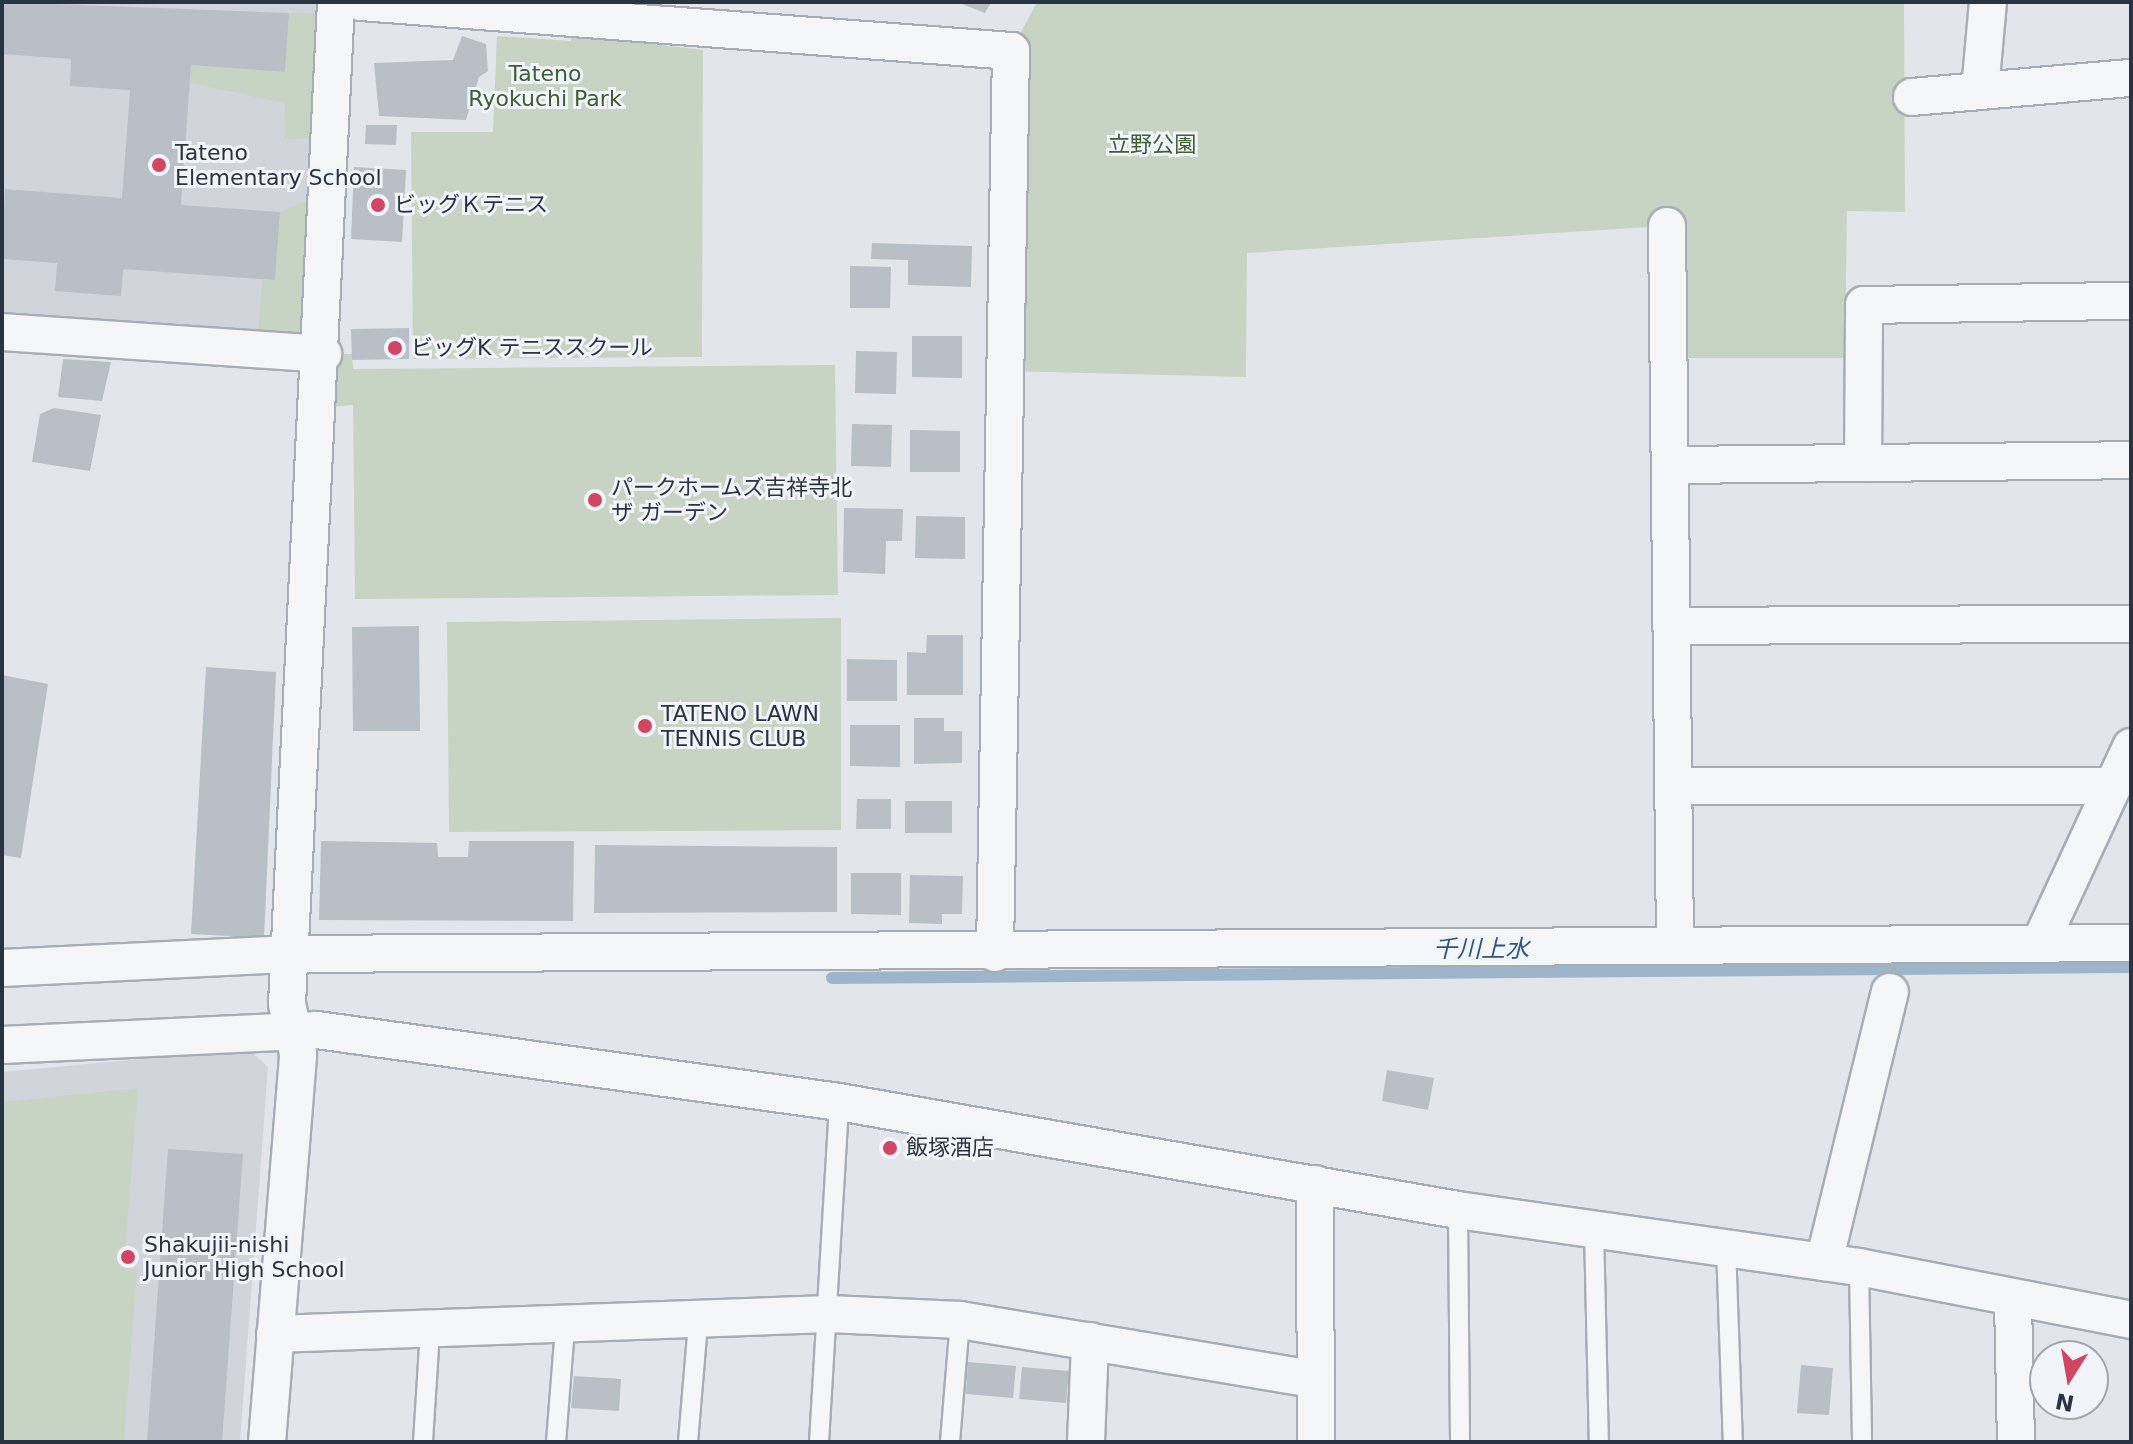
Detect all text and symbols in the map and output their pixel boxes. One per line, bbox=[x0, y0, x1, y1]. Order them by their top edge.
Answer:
park label: Tateno Ryokuchi Park bbox=[468, 60, 622, 112]
park label: 立野公園 bbox=[1108, 132, 1196, 158]
place label: Tateno Elementary School bbox=[175, 139, 382, 190]
marker: Tateno Elementary School bbox=[150, 156, 168, 174]
place label: ビッグＫテニス bbox=[394, 192, 548, 218]
marker: ビッグＫテニス bbox=[369, 196, 387, 214]
place label: ビッグK テニススクール bbox=[411, 335, 652, 361]
marker: ビッグK テニススクール bbox=[386, 339, 404, 357]
place label: パークホームズ吉祥寺北 ザ ガーデン bbox=[611, 474, 853, 526]
marker: パークホームズ吉祥寺北 ザ ガーデン bbox=[586, 491, 604, 509]
place label: TATENO LAWN TENNIS CLUB bbox=[661, 700, 819, 752]
marker: TATENO LAWN TENNIS CLUB bbox=[636, 717, 654, 735]
water label: 千川上水 bbox=[1433, 936, 1529, 964]
place label: 飯塚酒店 bbox=[906, 1135, 994, 1161]
marker: 飯塚酒店 bbox=[881, 1139, 899, 1157]
place label: Shakujii-nishi Junior High School bbox=[144, 1231, 345, 1282]
marker: Shakujii-nishi Junior High School bbox=[119, 1248, 137, 1266]
north arrow bbox=[2029, 1340, 2109, 1420]
text: N bbox=[2053, 1388, 2076, 1416]

